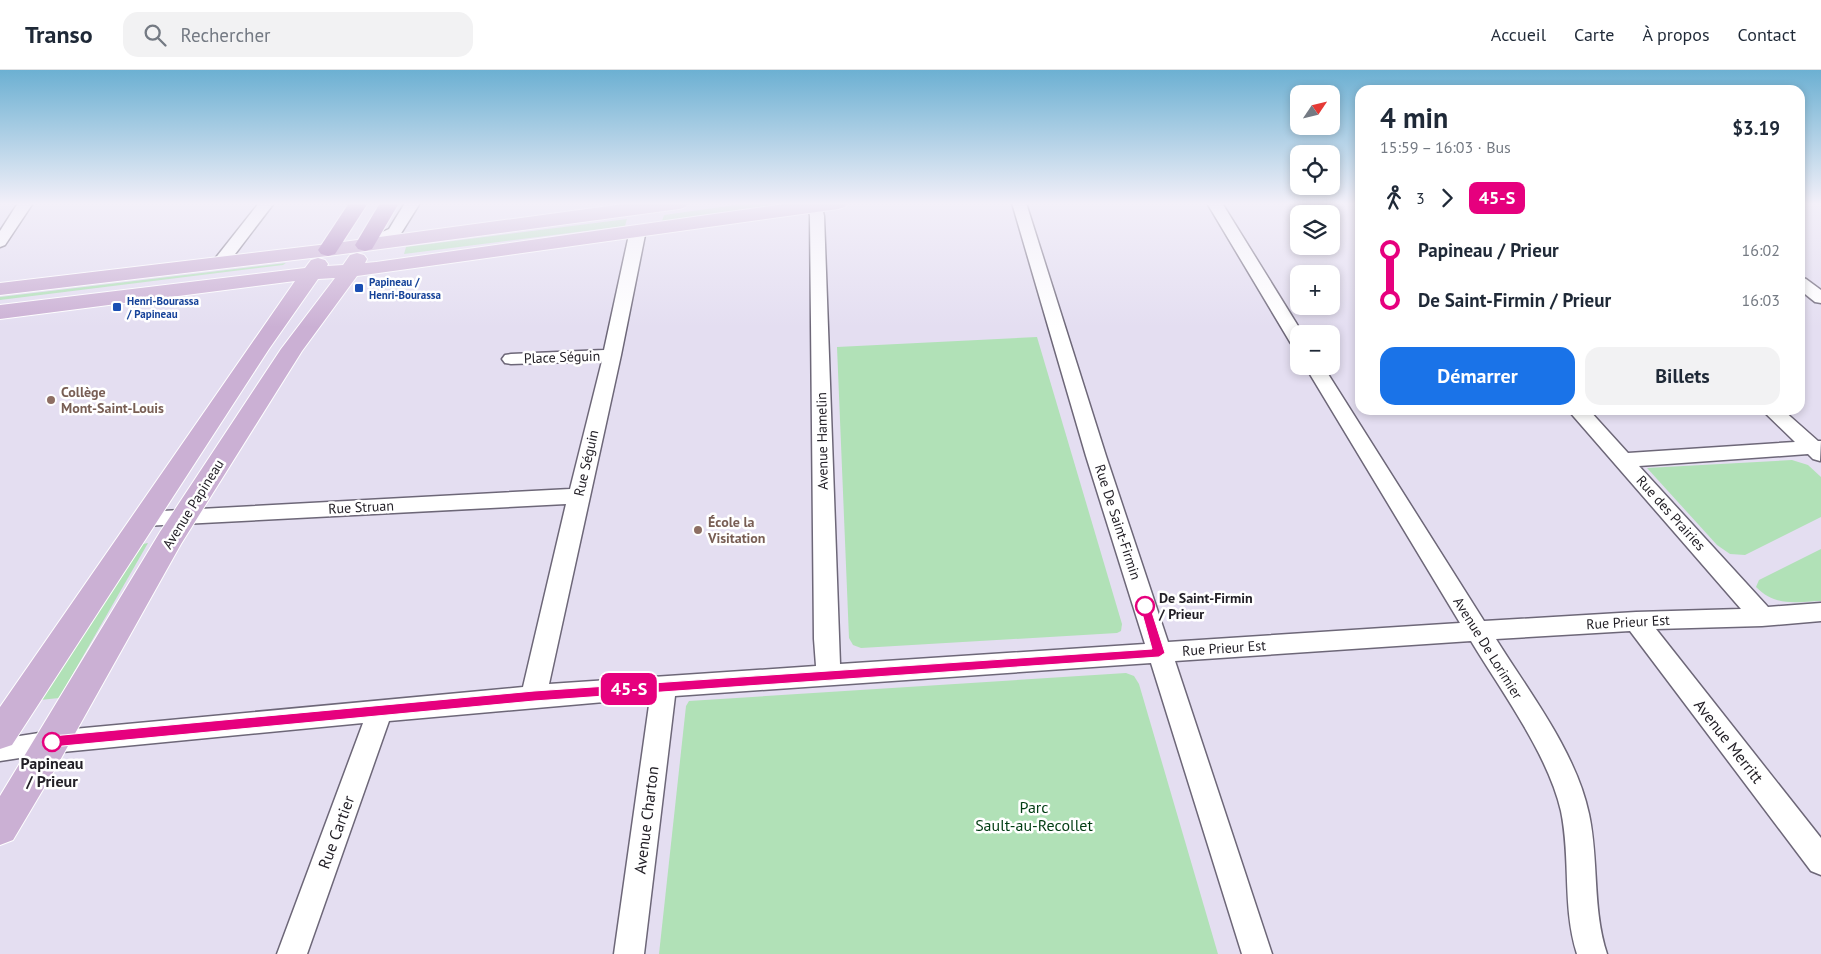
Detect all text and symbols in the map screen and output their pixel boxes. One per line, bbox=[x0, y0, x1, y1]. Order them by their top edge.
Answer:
search box bbox=[123, 12, 473, 57]
text: Transo bbox=[25, 19, 93, 50]
icon: search bbox=[141, 21, 169, 49]
text: Rechercher bbox=[181, 23, 271, 47]
text: Accueil bbox=[1491, 23, 1546, 46]
text: Carte bbox=[1574, 23, 1615, 46]
text: À propos bbox=[1643, 23, 1710, 46]
text: Contact bbox=[1738, 23, 1796, 46]
north arrow bbox=[1290, 85, 1340, 135]
map controls bbox=[1290, 85, 1340, 375]
text: 4 min bbox=[1380, 99, 1448, 136]
text: $3.19 bbox=[1732, 116, 1780, 140]
text: 15:59 – 16:03 · Bus bbox=[1380, 137, 1511, 157]
button: locate bbox=[1290, 145, 1340, 195]
icon: walk bbox=[1380, 184, 1408, 212]
icon: forward bbox=[1433, 184, 1461, 212]
text: 45-S bbox=[1479, 186, 1515, 209]
text: 3 bbox=[1416, 188, 1425, 208]
button: layers bbox=[1290, 205, 1340, 255]
text: Papineau / Prieur bbox=[1418, 238, 1559, 262]
text: 16:02 bbox=[1742, 240, 1780, 260]
button: + bbox=[1290, 265, 1340, 315]
place label: Papineau / Henri-Bourassa bbox=[369, 275, 441, 302]
marker: Papineau / Henri-Bourassa bbox=[353, 282, 365, 294]
text: De Saint-Firmin / Prieur bbox=[1418, 288, 1611, 312]
text: 16:03 bbox=[1742, 290, 1780, 310]
place label: Henri-Bourassa / Papineau bbox=[126, 294, 199, 321]
marker: Henri-Bourassa / Papineau bbox=[111, 301, 123, 313]
button: − bbox=[1290, 325, 1340, 375]
street label: Place Séguin bbox=[523, 347, 601, 367]
button: Démarrer bbox=[1380, 347, 1575, 405]
button: Billets bbox=[1585, 347, 1780, 405]
place label: Collège Mont-Saint-Louis bbox=[61, 383, 164, 417]
street label: Avenue Hamelin bbox=[812, 392, 832, 490]
marker: Collège Mont-Saint-Louis bbox=[45, 394, 57, 406]
street label: Rue Séguin bbox=[570, 428, 602, 498]
street label: Avenue Papineau bbox=[158, 456, 228, 552]
street label: Rue De Saint-Firmin bbox=[1091, 462, 1145, 582]
street label: Rue des Prairies bbox=[1632, 472, 1710, 554]
street label: Rue Struan bbox=[328, 496, 394, 518]
place label: École la Visitation bbox=[707, 513, 766, 547]
marker: École la Visitation bbox=[692, 524, 704, 536]
place label: De Saint-Firmin / Prieur bbox=[1158, 589, 1253, 623]
street label: Avenue De Lorimier bbox=[1449, 594, 1527, 703]
marker: De Saint-Firmin / Prieur bbox=[1135, 596, 1155, 616]
street label: Rue Prieur Est bbox=[1586, 611, 1671, 633]
street label: Rue Prieur Est bbox=[1182, 636, 1267, 660]
line badge: 45-S bbox=[594, 673, 664, 705]
text: 45-S bbox=[611, 677, 647, 700]
street label: Avenue Merritt bbox=[1690, 695, 1768, 787]
marker: Papineau / Prieur bbox=[42, 732, 62, 752]
place label: Papineau / Prieur bbox=[21, 753, 83, 791]
street label: Avenue Charton bbox=[629, 765, 663, 875]
street label: Rue Cartier bbox=[314, 792, 359, 871]
park label: Parc Sault-au-Recollet bbox=[975, 797, 1093, 835]

